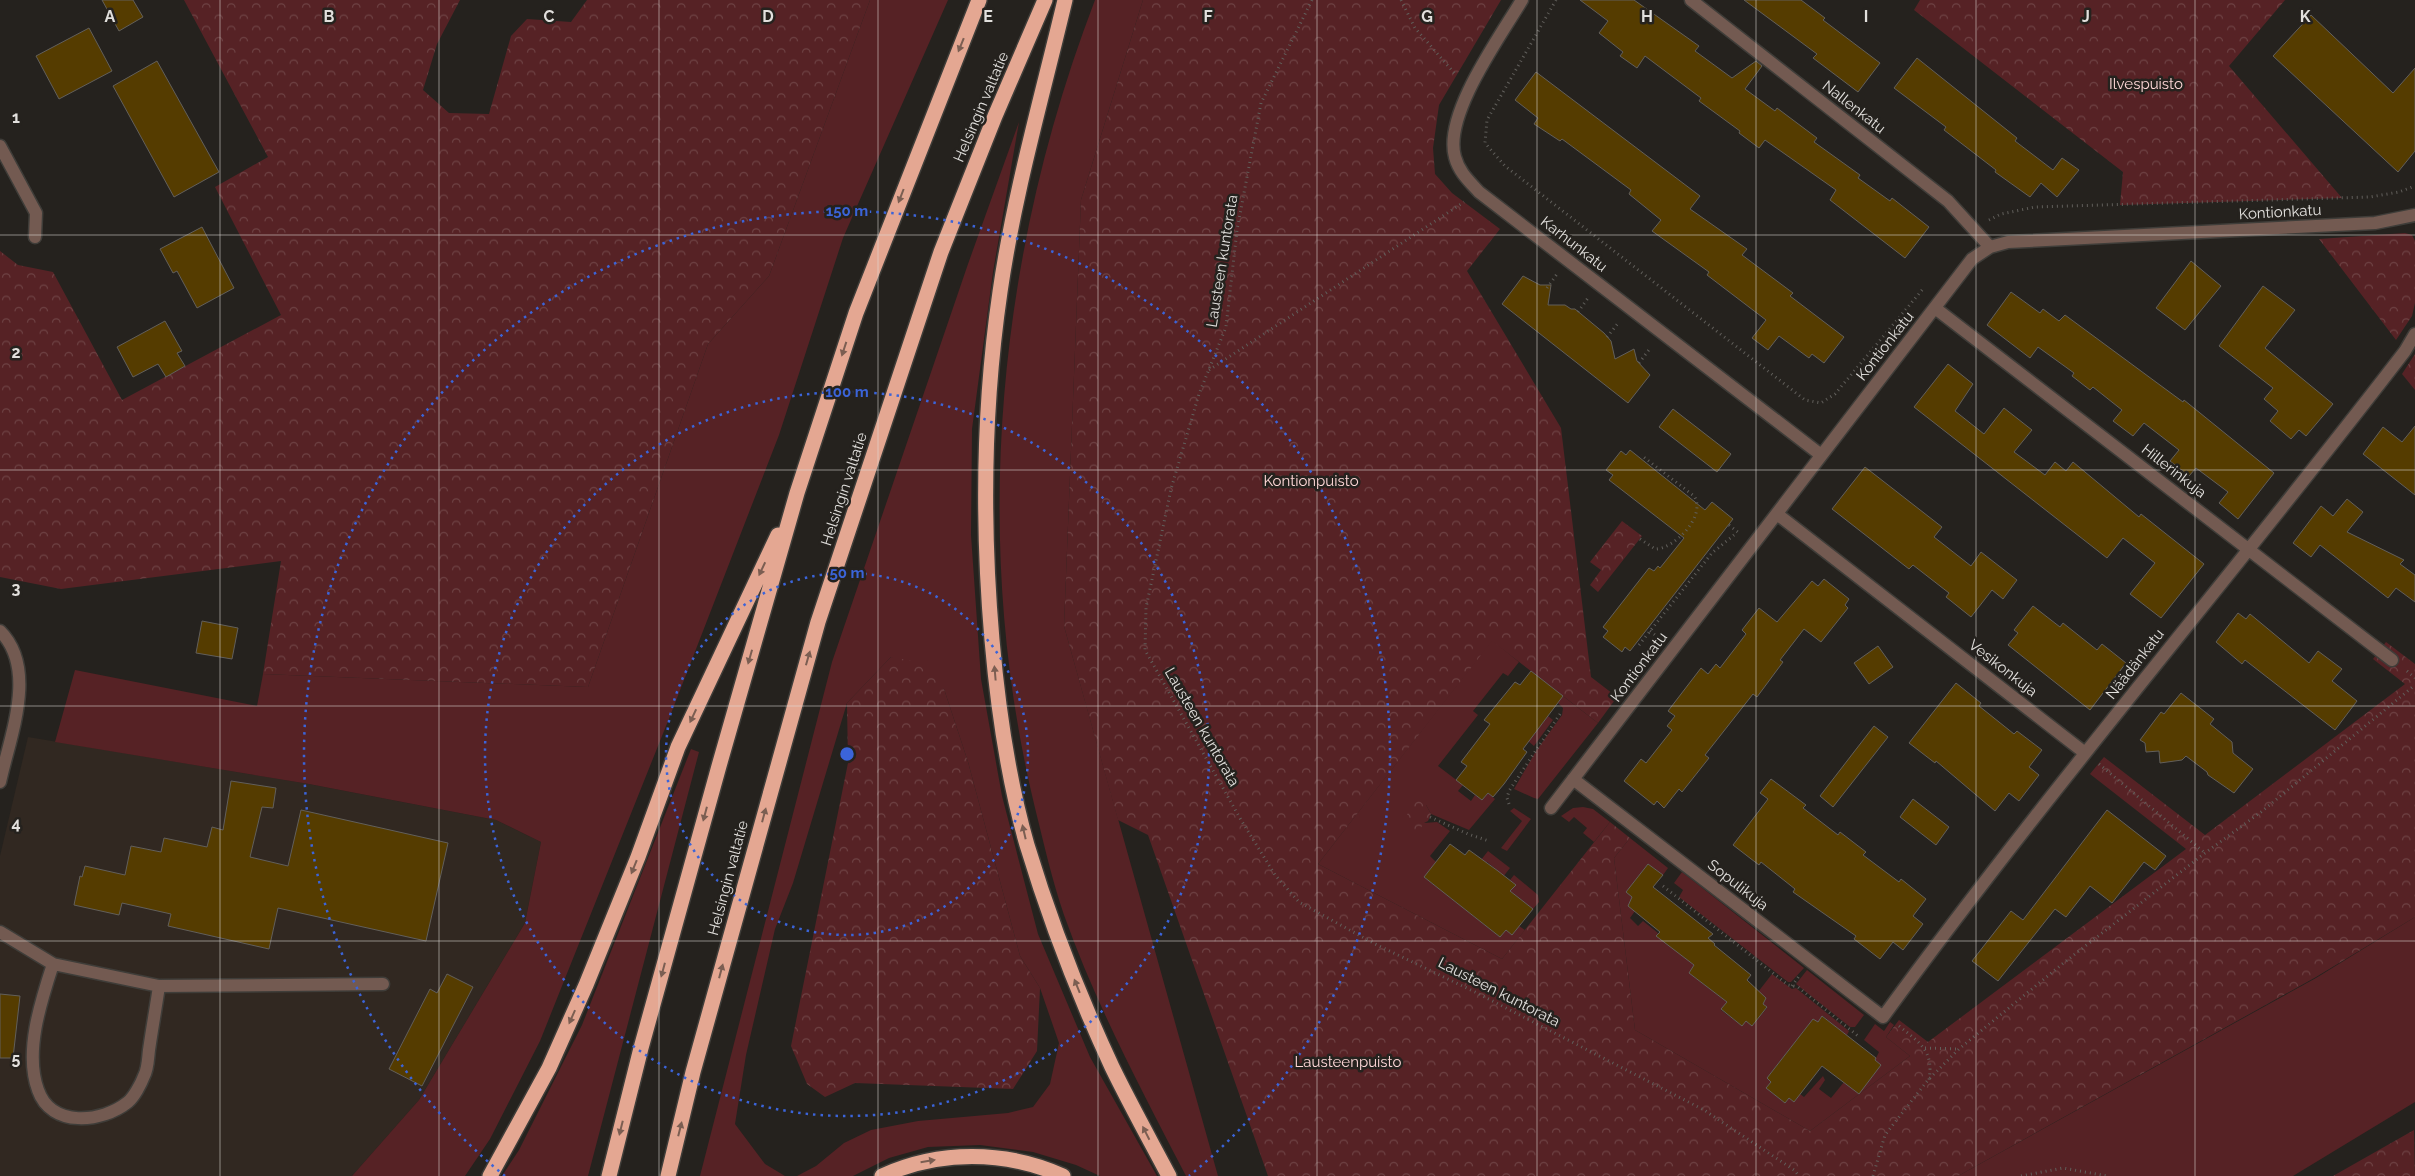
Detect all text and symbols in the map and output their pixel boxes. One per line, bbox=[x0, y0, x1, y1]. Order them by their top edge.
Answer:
text: A bbox=[105, 7, 116, 26]
text: B bbox=[324, 7, 335, 26]
text: C bbox=[544, 7, 555, 26]
text: D bbox=[762, 7, 774, 26]
text: E bbox=[983, 7, 993, 26]
text: F bbox=[1203, 7, 1213, 26]
text: G bbox=[1421, 7, 1433, 26]
text: H bbox=[1641, 7, 1653, 26]
text: I bbox=[1864, 7, 1868, 26]
text: J bbox=[2082, 7, 2090, 26]
text: K bbox=[2300, 7, 2311, 26]
one-way arrow bbox=[957, 38, 965, 53]
street label: Helsingin valtatie bbox=[950, 49, 1012, 165]
park label: Ilvespuisto bbox=[2109, 75, 2183, 93]
street label: Nallenkatu bbox=[1819, 77, 1889, 137]
text: 1 bbox=[12, 108, 20, 127]
one-way arrow bbox=[897, 189, 905, 204]
street label: Lausteen kuntorata bbox=[1203, 193, 1241, 329]
street label: Kontionkatu bbox=[2238, 201, 2322, 223]
text: 150 m bbox=[826, 202, 868, 220]
street label: Karhunkatu bbox=[1537, 212, 1611, 276]
street label: Kontionkatu bbox=[1852, 308, 1918, 384]
one-way arrow bbox=[840, 341, 848, 356]
text: 2 bbox=[11, 343, 21, 362]
text: 100 m bbox=[825, 383, 869, 401]
street label: Helsingin valtatie bbox=[817, 430, 871, 548]
street label: Hillerinkuja bbox=[2138, 440, 2210, 502]
park label: Kontionpuisto bbox=[1263, 472, 1359, 490]
one-way arrow bbox=[757, 562, 765, 576]
text: 50 m bbox=[829, 564, 865, 582]
text: 3 bbox=[12, 579, 21, 598]
street label: Näädänkatu bbox=[2102, 625, 2168, 703]
street label: Kontionkatu bbox=[1607, 628, 1671, 705]
street label: Vesikonkuja bbox=[1965, 636, 2041, 700]
one-way arrow bbox=[745, 650, 753, 665]
one-way arrow bbox=[804, 651, 812, 666]
one-way arrow bbox=[991, 664, 999, 680]
street label: Lausteen kuntorata bbox=[1161, 664, 1243, 790]
one-way arrow bbox=[688, 709, 696, 723]
centre of rings bbox=[838, 745, 856, 763]
one-way arrow bbox=[701, 806, 709, 821]
one-way arrow bbox=[760, 807, 768, 822]
text: 4 bbox=[11, 814, 21, 833]
street label: Helsingin valtatie bbox=[704, 818, 752, 937]
one-way arrow bbox=[1020, 825, 1028, 840]
street label: Sopulikuja bbox=[1704, 856, 1772, 914]
one-way arrow bbox=[630, 860, 638, 875]
street label: Lausteen kuntorata bbox=[1435, 954, 1563, 1030]
one-way arrow bbox=[658, 963, 666, 978]
one-way arrow bbox=[717, 964, 725, 979]
one-way arrow bbox=[1073, 979, 1081, 993]
one-way arrow bbox=[567, 1010, 575, 1024]
text: 5 bbox=[12, 1049, 21, 1068]
park label: Lausteenpuisto bbox=[1295, 1053, 1401, 1071]
one-way arrow bbox=[617, 1120, 625, 1135]
one-way arrow bbox=[676, 1121, 684, 1136]
one-way arrow bbox=[1142, 1126, 1150, 1140]
one-way arrow bbox=[920, 1156, 936, 1164]

